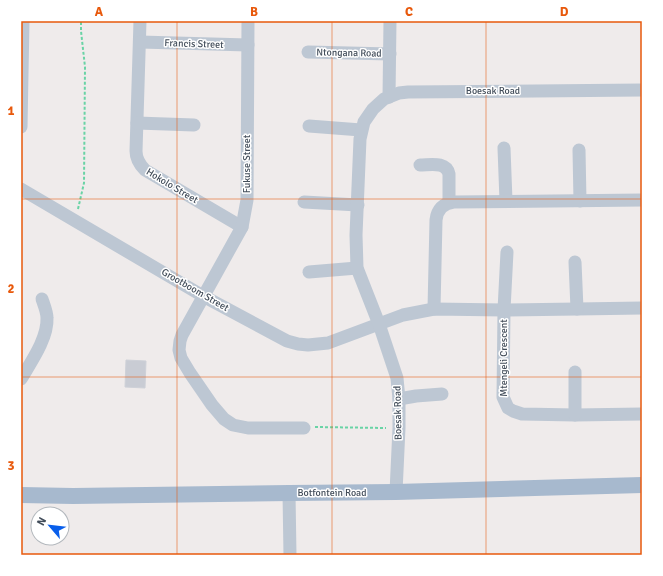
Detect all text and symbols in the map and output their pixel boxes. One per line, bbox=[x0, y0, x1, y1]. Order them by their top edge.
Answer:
text: A bbox=[95, 4, 104, 20]
text: B bbox=[250, 4, 258, 20]
text: C bbox=[405, 4, 413, 20]
text: D bbox=[560, 4, 569, 20]
street label: Francis Street bbox=[164, 37, 224, 51]
street label: Ntongana Road bbox=[316, 46, 382, 60]
street label: Boesak Road bbox=[466, 85, 520, 97]
text: 1 bbox=[7, 103, 15, 119]
street label: Fukuse Street bbox=[241, 134, 253, 193]
street label: Hokolo Street bbox=[144, 166, 200, 206]
street label: Grootboom Street bbox=[159, 266, 231, 314]
text: 2 bbox=[7, 281, 15, 297]
street label: Mtengeli Crescent bbox=[498, 319, 510, 397]
street label: Boesak Road bbox=[392, 386, 404, 440]
text: 3 bbox=[7, 458, 15, 474]
street label: Botfontein Road bbox=[298, 487, 366, 499]
north arrow bbox=[30, 506, 70, 546]
text: N bbox=[34, 515, 49, 528]

